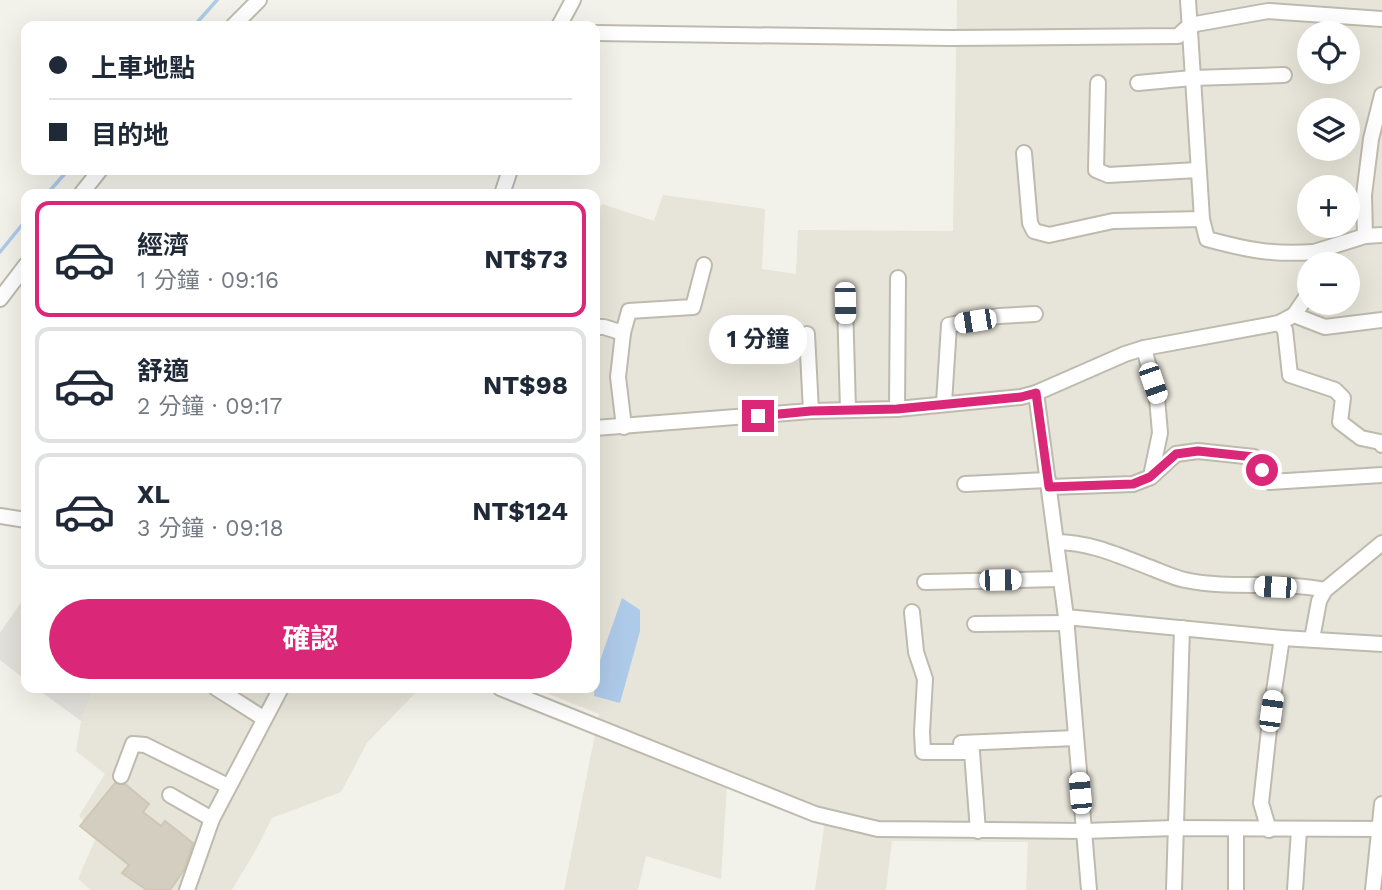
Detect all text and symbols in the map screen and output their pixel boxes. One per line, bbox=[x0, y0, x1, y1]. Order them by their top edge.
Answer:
map controls bbox=[1297, 21, 1360, 315]
button: locate bbox=[1297, 21, 1360, 84]
text: 上車地點 bbox=[91, 53, 195, 83]
button: layers bbox=[1297, 98, 1360, 161]
text: 目的地 bbox=[91, 120, 169, 150]
button: + bbox=[1297, 175, 1360, 238]
icon: car bbox=[53, 228, 116, 291]
text: 經濟 bbox=[137, 230, 189, 260]
text: NT$73 bbox=[484, 244, 568, 274]
button: − bbox=[1297, 252, 1360, 315]
text: 1 分鐘 · 09:16 bbox=[137, 267, 279, 294]
car bbox=[835, 282, 856, 324]
car bbox=[953, 307, 998, 335]
callout: 1 分鐘 bbox=[709, 314, 807, 364]
text: 1 分鐘 bbox=[727, 326, 789, 353]
icon: car bbox=[53, 354, 116, 417]
text: 舒適 bbox=[137, 356, 189, 386]
car bbox=[1137, 360, 1170, 406]
text: NT$98 bbox=[483, 370, 568, 400]
text: 2 分鐘 · 09:17 bbox=[137, 393, 282, 420]
route end bbox=[742, 400, 774, 432]
route start bbox=[1246, 454, 1278, 486]
text: XL bbox=[137, 479, 170, 509]
icon: car bbox=[53, 480, 116, 543]
text: NT$124 bbox=[472, 496, 568, 526]
text: 3 分鐘 · 09:18 bbox=[137, 515, 284, 542]
car bbox=[979, 569, 1022, 591]
car bbox=[1254, 575, 1297, 599]
button: 確認 bbox=[49, 599, 572, 679]
car bbox=[1258, 689, 1285, 733]
car bbox=[1068, 771, 1093, 815]

